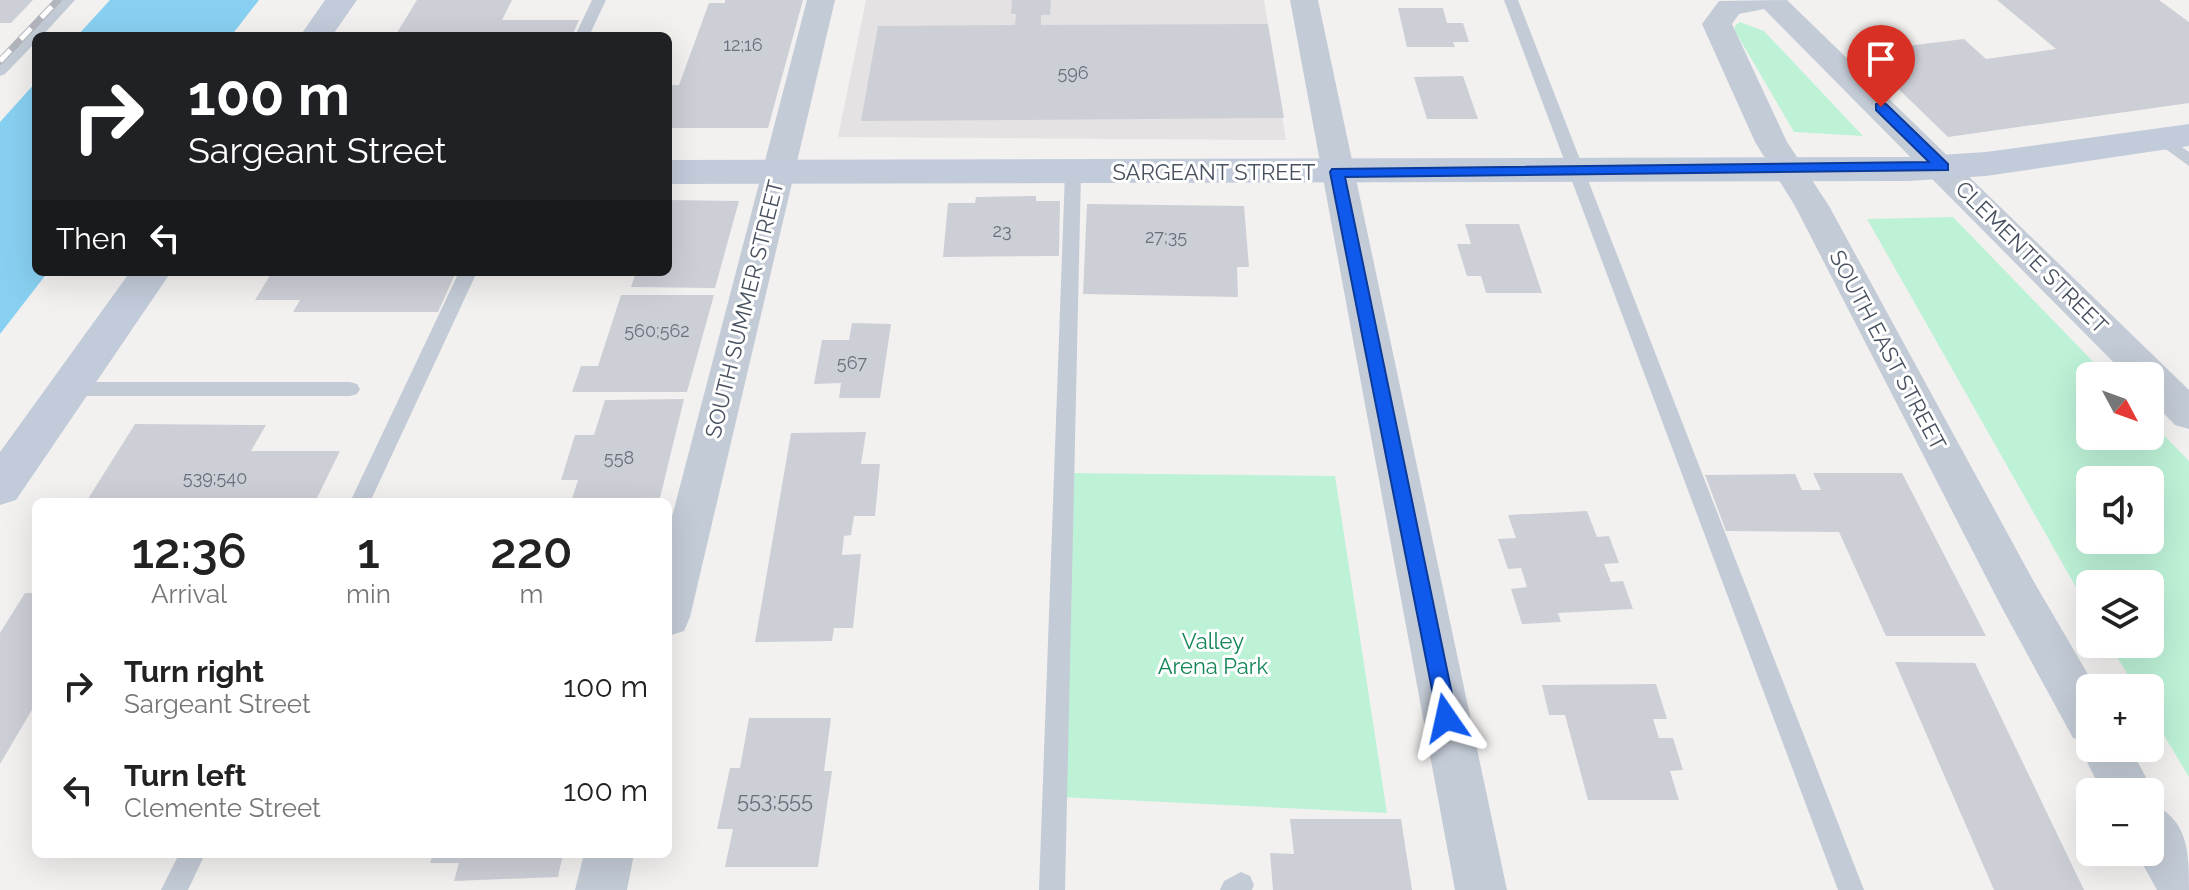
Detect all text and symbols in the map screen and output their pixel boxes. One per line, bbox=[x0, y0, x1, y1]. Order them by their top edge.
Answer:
pin bbox=[1847, 25, 1915, 107]
house number: 12;16 bbox=[723, 34, 763, 55]
icon: arrive bbox=[1859, 37, 1903, 81]
text: 100 m bbox=[188, 62, 350, 128]
house number: 596 bbox=[1057, 62, 1089, 83]
icon: right bbox=[56, 64, 160, 168]
text: Sargeant Street bbox=[188, 129, 446, 171]
street label: SARGEANT STREET bbox=[1112, 159, 1316, 185]
street label: CLEMENTE STREET bbox=[1950, 175, 2114, 339]
street label: SOUTH SUMMER STREET bbox=[699, 177, 789, 441]
icon: left bbox=[143, 216, 187, 260]
house number: 23 bbox=[993, 220, 1012, 241]
text: Then bbox=[56, 221, 127, 256]
house number: 27;35 bbox=[1145, 226, 1187, 247]
street label: SOUTH EAST STREET bbox=[1824, 246, 1952, 455]
house number: 560;562 bbox=[624, 320, 690, 341]
house number: 567 bbox=[837, 352, 868, 373]
north arrow bbox=[2076, 362, 2164, 450]
map controls bbox=[2076, 362, 2164, 866]
house number: 558 bbox=[604, 447, 634, 468]
button: sound bbox=[2076, 466, 2164, 554]
house number: 539;540 bbox=[183, 467, 247, 488]
text: 12:36 bbox=[131, 523, 247, 579]
text: 1 bbox=[357, 523, 380, 579]
text: 220 bbox=[490, 523, 572, 579]
button: layers bbox=[2076, 570, 2164, 658]
text: Arrival bbox=[151, 579, 227, 609]
text: min bbox=[346, 579, 391, 609]
text: m bbox=[519, 579, 543, 609]
park label: Valley Arena Park bbox=[1158, 628, 1269, 679]
text: Turn right bbox=[124, 654, 264, 689]
icon: right bbox=[56, 664, 100, 708]
text: 100 m bbox=[563, 669, 648, 704]
button: + bbox=[2076, 674, 2164, 762]
position arrow bbox=[1404, 676, 1488, 760]
text: Sargeant Street bbox=[124, 689, 311, 719]
text: Turn left bbox=[124, 758, 246, 793]
icon: left bbox=[56, 768, 100, 812]
text: 100 m bbox=[563, 773, 648, 808]
button: − bbox=[2076, 778, 2164, 866]
house number: 553;555 bbox=[737, 787, 813, 813]
text: Clemente Street bbox=[124, 793, 321, 823]

